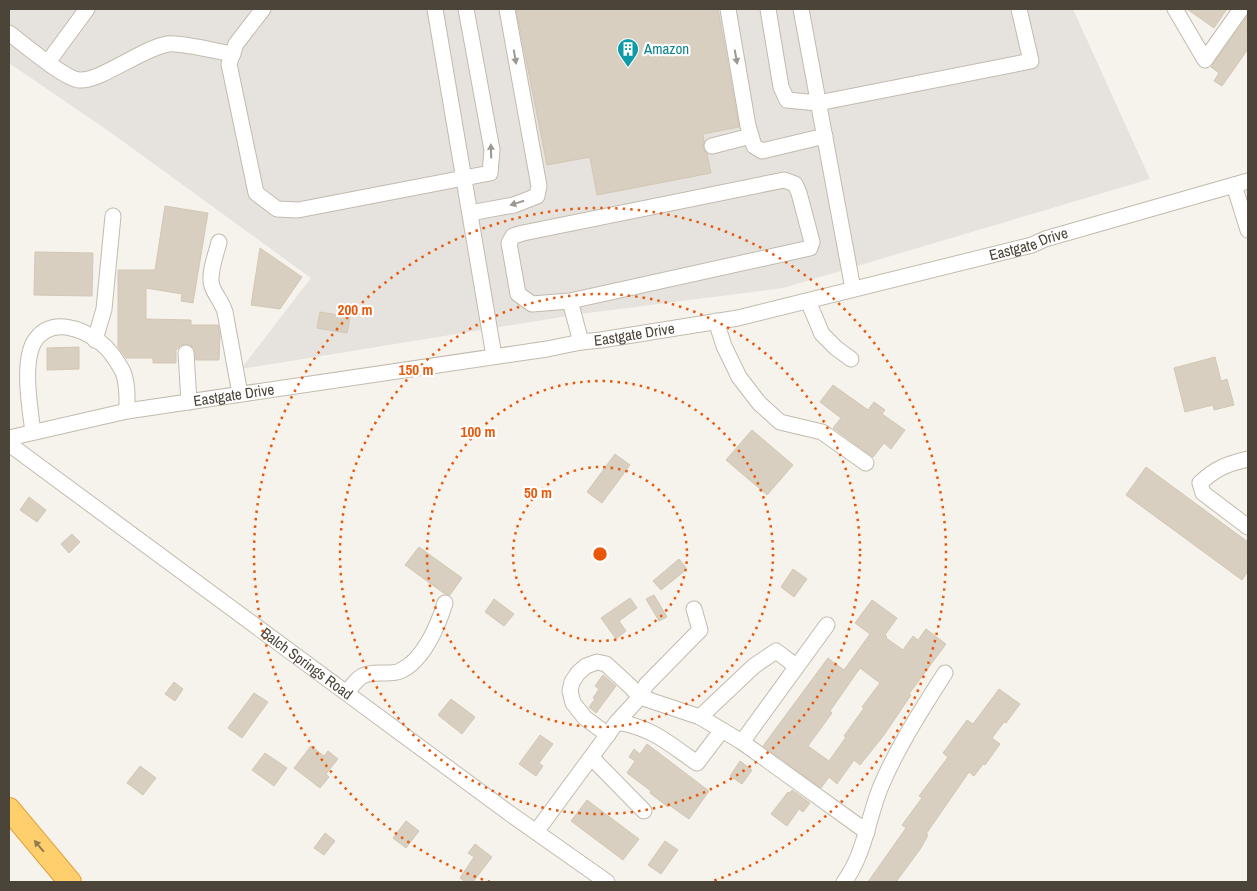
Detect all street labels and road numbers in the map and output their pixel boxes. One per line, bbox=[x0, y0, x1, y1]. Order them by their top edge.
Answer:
street label: Eastgate Drive bbox=[987, 222, 1070, 265]
street label: Eastgate Drive bbox=[593, 317, 676, 351]
street label: Eastgate Drive bbox=[192, 378, 276, 411]
street label: Balch Springs Road bbox=[257, 622, 357, 704]

